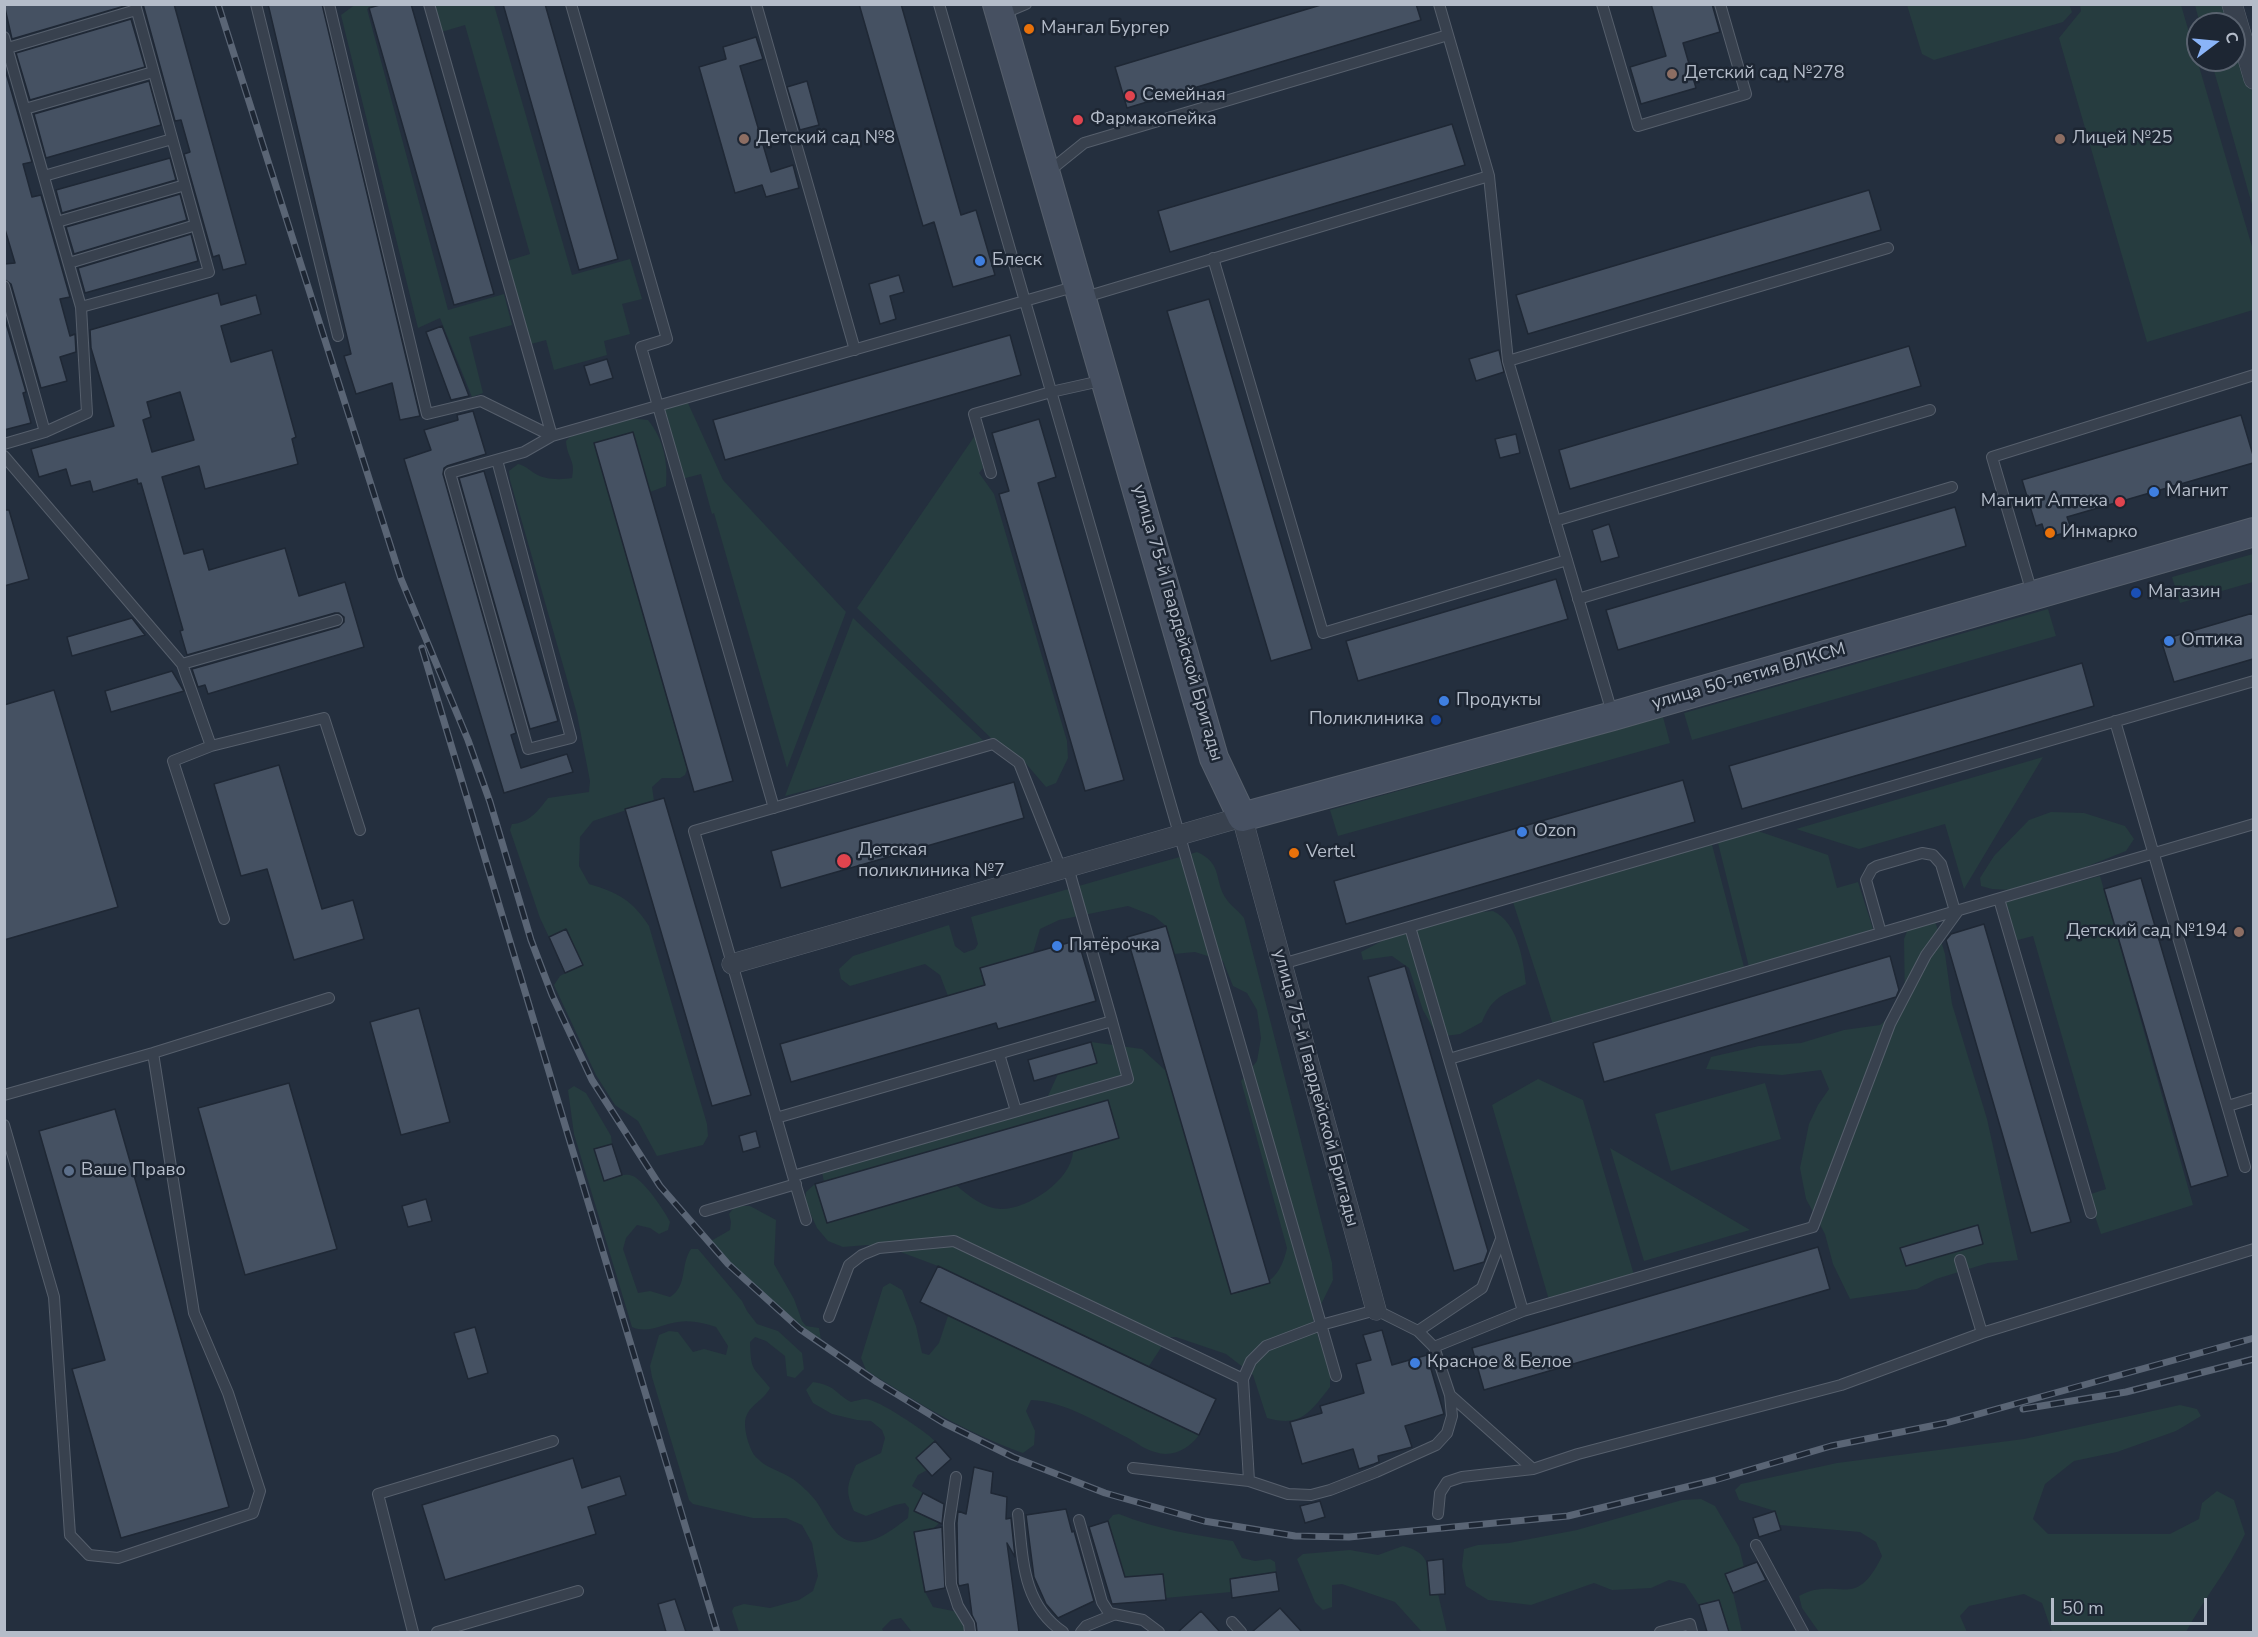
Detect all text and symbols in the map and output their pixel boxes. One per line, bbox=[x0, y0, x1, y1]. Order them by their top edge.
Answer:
north arrow bbox=[2186, 12, 2246, 72]
place label: Мангал Бургер bbox=[1041, 18, 1169, 40]
marker: Мангал Бургер bbox=[1022, 22, 1036, 36]
text: С bbox=[2219, 29, 2243, 46]
place label: Детский сад №278 bbox=[1684, 63, 1845, 85]
marker: Детский сад №278 bbox=[1665, 67, 1679, 81]
place label: Семейная bbox=[1142, 85, 1226, 107]
marker: Семейная bbox=[1123, 89, 1137, 103]
place label: Фармакопейка bbox=[1090, 109, 1217, 131]
marker: Фармакопейка bbox=[1071, 113, 1085, 127]
place label: Детский сад №8 bbox=[756, 128, 895, 150]
place label: Лицей №25 bbox=[2072, 128, 2173, 150]
marker: Детский сад №8 bbox=[737, 132, 751, 146]
marker: Лицей №25 bbox=[2053, 132, 2067, 146]
place label: Блеск bbox=[992, 250, 1042, 272]
marker: Блеск bbox=[973, 254, 987, 268]
place label: Магнит bbox=[2166, 481, 2228, 503]
street label: улица 75-й Гвардейской Бригады bbox=[1127, 482, 1227, 764]
marker: Магнит bbox=[2147, 485, 2161, 499]
place label: Магнит Аптека bbox=[1981, 491, 2108, 513]
marker: Магнит Аптека bbox=[2113, 495, 2127, 509]
place label: Инмарко bbox=[2062, 522, 2138, 544]
marker: Инмарко bbox=[2043, 526, 2057, 540]
place label: Магазин bbox=[2148, 582, 2221, 604]
marker: Магазин bbox=[2129, 586, 2143, 600]
place label: Оптика bbox=[2181, 630, 2243, 652]
marker: Оптика bbox=[2162, 634, 2176, 648]
street label: улица 50-летия ВЛКСМ bbox=[1650, 639, 1848, 715]
place label: Продукты bbox=[1456, 690, 1541, 712]
marker: Продукты bbox=[1437, 694, 1451, 708]
place label: Поликлиника bbox=[1309, 709, 1424, 731]
marker: Поликлиника bbox=[1429, 713, 1443, 727]
place label: Ozon bbox=[1534, 821, 1576, 843]
marker: Ozon bbox=[1515, 825, 1529, 839]
place label: Детская поликлиника №7 bbox=[858, 840, 1005, 882]
place label: Vertel bbox=[1306, 842, 1355, 864]
marker: Vertel bbox=[1287, 846, 1301, 860]
marker: Детская поликлиника №7 bbox=[835, 852, 853, 870]
place label: Детский сад №194 bbox=[2066, 921, 2227, 943]
marker: Детский сад №194 bbox=[2232, 925, 2246, 939]
place label: Пятёрочка bbox=[1069, 935, 1160, 957]
marker: Пятёрочка bbox=[1050, 939, 1064, 953]
street label: улица 75-й Гвардейской Бригады bbox=[1268, 947, 1362, 1229]
place label: Ваше Право bbox=[81, 1160, 186, 1182]
marker: Ваше Право bbox=[62, 1164, 76, 1178]
place label: Красное & Белое bbox=[1427, 1352, 1572, 1374]
marker: Красное & Белое bbox=[1408, 1356, 1422, 1370]
scale bar bbox=[2054, 1586, 2210, 1624]
text: 50 m bbox=[2062, 1596, 2104, 1620]

